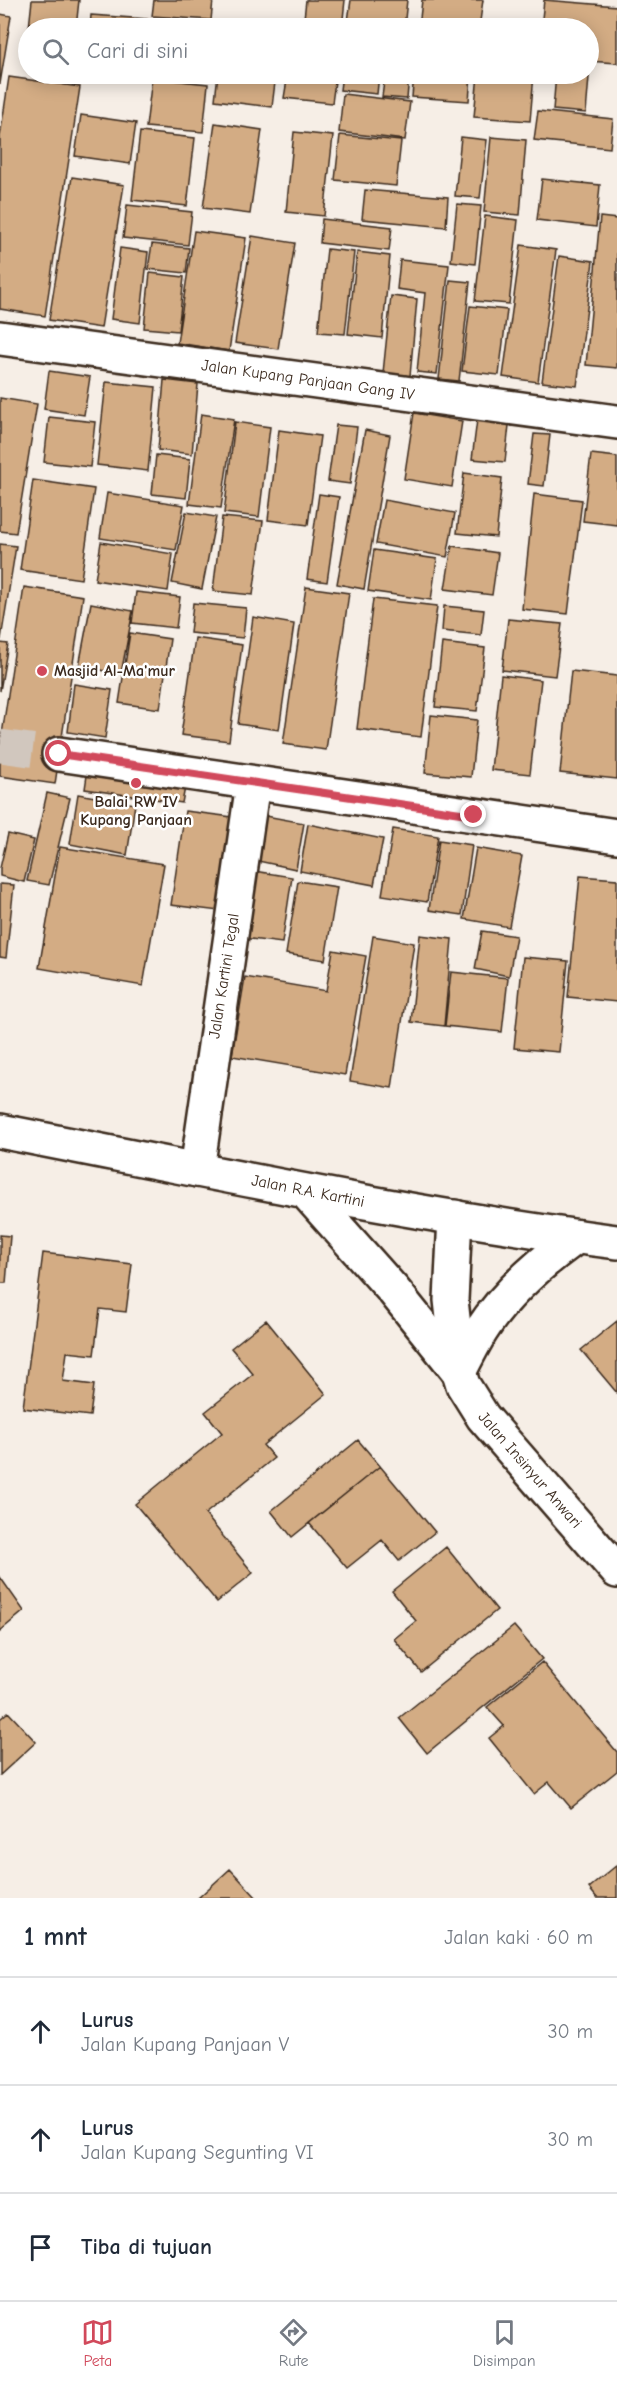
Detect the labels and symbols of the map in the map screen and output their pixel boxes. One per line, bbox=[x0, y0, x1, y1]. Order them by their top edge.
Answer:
street label: Jalan Kupang Panjaan Gang IV bbox=[200, 356, 416, 404]
place label: Masjid Al-Ma'mur bbox=[54, 662, 175, 680]
marker: Masjid Al-Ma'mur bbox=[35, 664, 49, 678]
route start bbox=[45, 740, 71, 766]
marker: Balai RW IV Kupang Panjaan bbox=[129, 776, 143, 790]
place label: Balai RW IV Kupang Panjaan bbox=[80, 793, 192, 829]
route end bbox=[460, 801, 486, 827]
street label: Jalan Kartini Tegal bbox=[205, 912, 243, 1040]
street label: Jalan R.A. Kartini bbox=[250, 1171, 366, 1211]
street label: Jalan Insinyur Anwari bbox=[475, 1408, 585, 1532]

